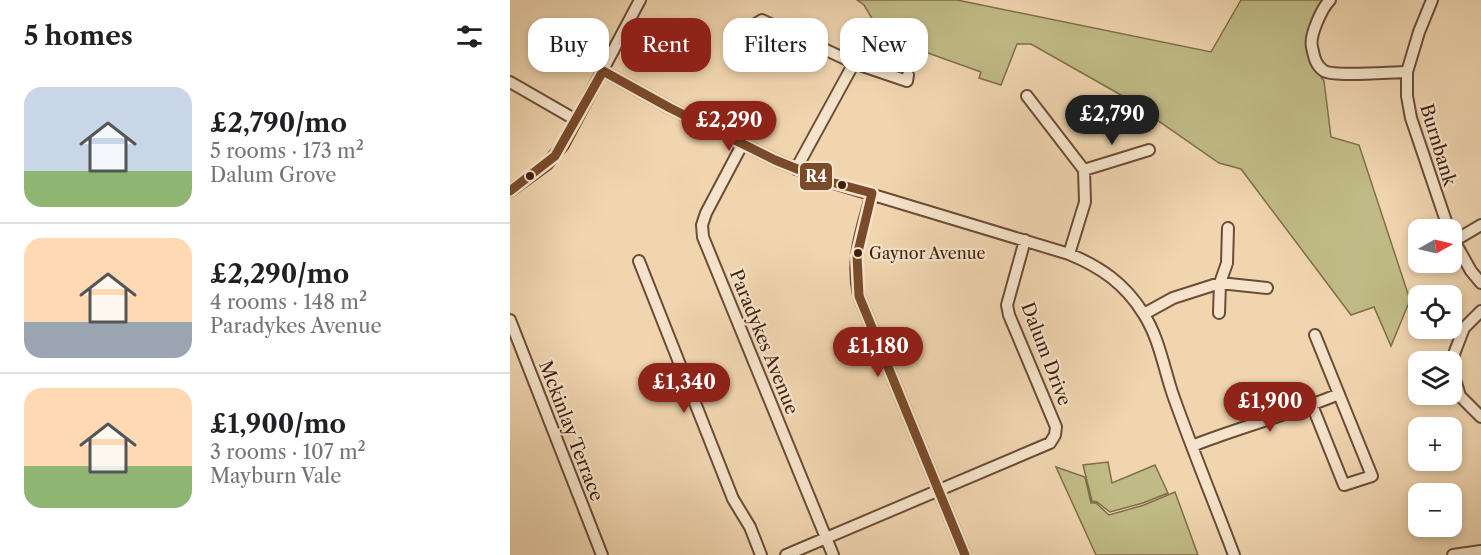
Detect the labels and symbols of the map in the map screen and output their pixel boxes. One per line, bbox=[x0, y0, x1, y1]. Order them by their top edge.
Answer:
pin: £2,790 bbox=[1063, 95, 1161, 146]
pin: £2,290 bbox=[680, 101, 778, 152]
street label: Burnbank bbox=[1415, 101, 1461, 190]
line badge: R4 bbox=[799, 162, 833, 191]
text: R4 bbox=[805, 166, 827, 186]
unlabelled marker bbox=[524, 170, 536, 182]
unlabelled marker bbox=[836, 179, 848, 191]
north arrow bbox=[1408, 219, 1462, 273]
place label: Gaynor Avenue bbox=[869, 243, 986, 263]
marker: Gaynor Avenue bbox=[852, 247, 864, 259]
street label: Paradykes Avenue bbox=[725, 266, 803, 418]
street label: Dalum Drive bbox=[1016, 299, 1076, 409]
pin: £1,180 bbox=[829, 327, 927, 378]
street label: Mckinlay Terrace bbox=[534, 358, 608, 504]
pin: £1,340 bbox=[635, 363, 733, 414]
pin: £1,900 bbox=[1221, 382, 1319, 433]

